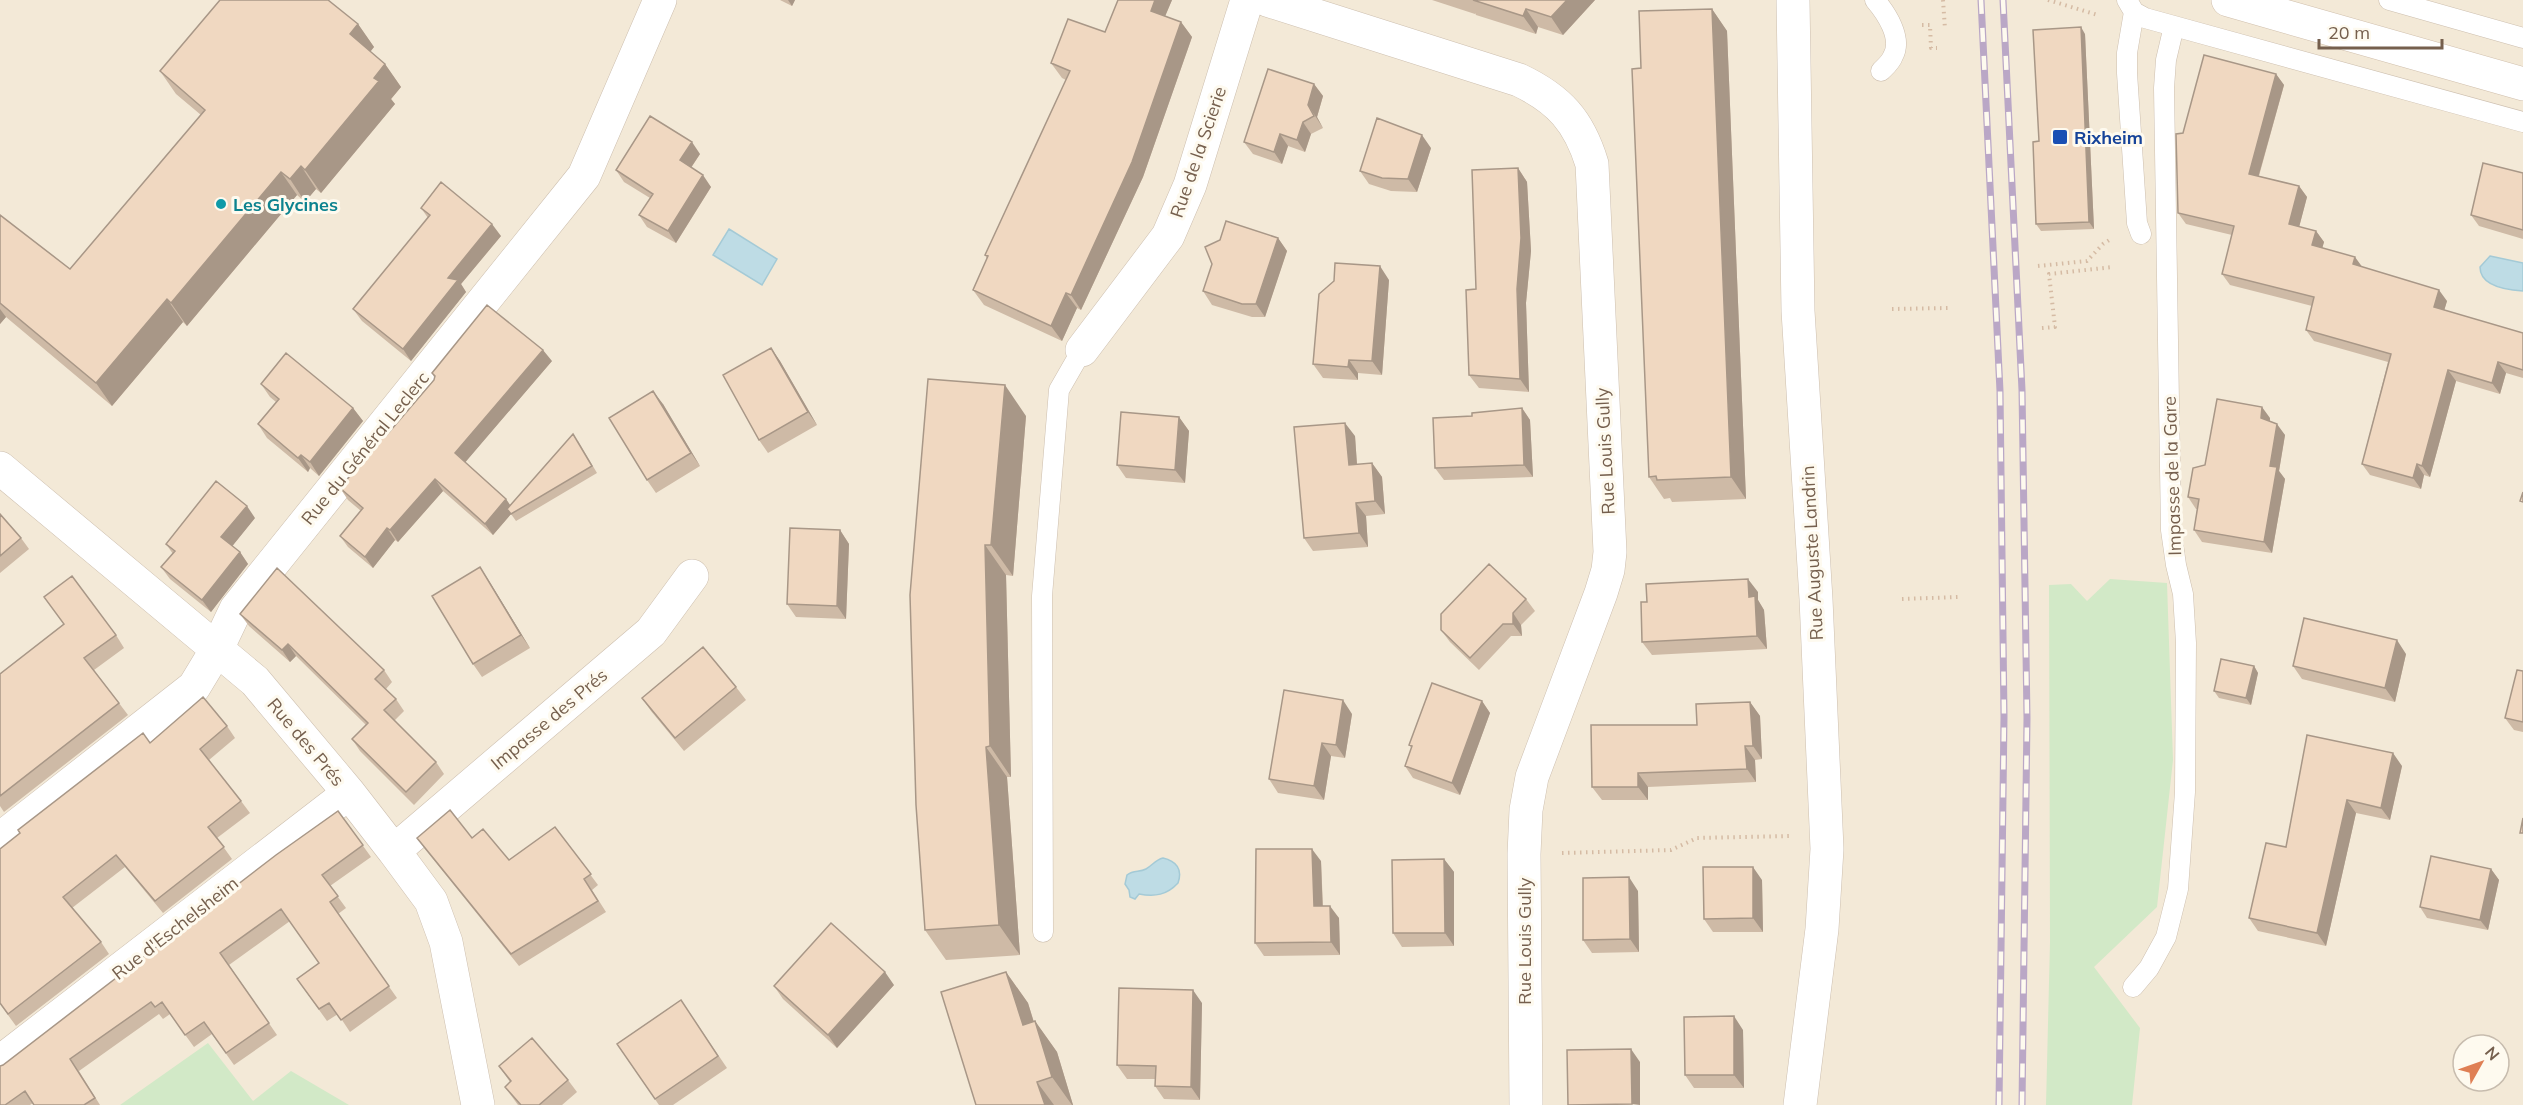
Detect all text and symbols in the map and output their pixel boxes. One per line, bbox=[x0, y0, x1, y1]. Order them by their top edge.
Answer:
scale bar bbox=[2319, 12, 2442, 50]
text: 20 m bbox=[2328, 21, 2370, 44]
street label: Rue de la Scierie bbox=[1165, 83, 1231, 221]
place label: Rixheim bbox=[2074, 126, 2143, 149]
marker: Rixheim bbox=[2051, 128, 2069, 146]
place label: Les Glycines bbox=[233, 193, 338, 216]
marker: Les Glycines bbox=[214, 197, 228, 211]
street label: Rue du Général Leclerc bbox=[296, 367, 434, 529]
street label: Rue Louis Gully bbox=[1590, 386, 1620, 515]
street label: Impasse de la Gare bbox=[2158, 396, 2186, 556]
street label: Rue Auguste Landrin bbox=[1796, 465, 1828, 641]
street label: Impasse des Prés bbox=[486, 663, 612, 775]
street label: Rue des Prés bbox=[262, 693, 350, 791]
street label: Rue d'Eschelsheim bbox=[107, 871, 243, 985]
street label: Rue Louis Gully bbox=[1513, 877, 1536, 1005]
north arrow bbox=[2451, 1033, 2511, 1093]
text: N bbox=[2481, 1042, 2504, 1064]

